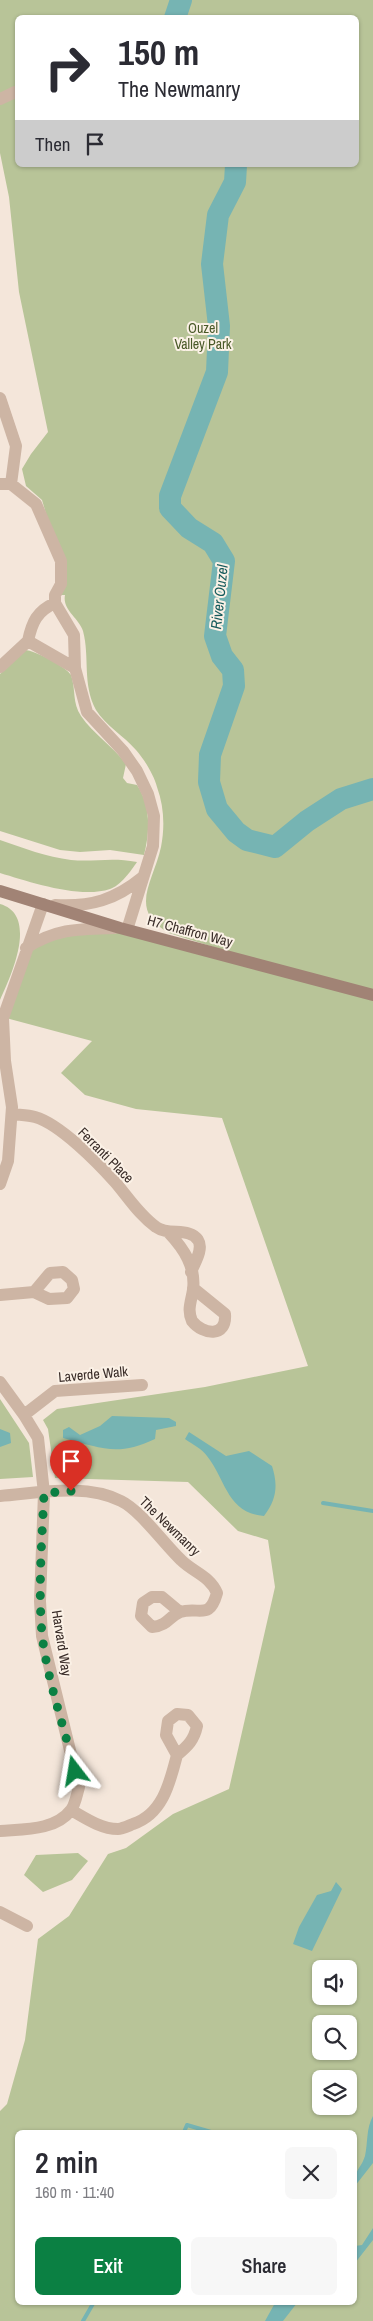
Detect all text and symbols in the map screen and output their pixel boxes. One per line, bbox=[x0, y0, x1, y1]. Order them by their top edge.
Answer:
text: 150 m bbox=[118, 29, 199, 76]
icon: right bbox=[35, 35, 100, 100]
text: The Newmanry bbox=[118, 74, 240, 104]
icon: arrive bbox=[81, 130, 109, 158]
text: Then bbox=[35, 131, 71, 157]
park label: Ouzel Valley Park bbox=[174, 319, 232, 353]
water label: River Ouzel bbox=[205, 563, 233, 630]
street label: H7 Chaffron Way bbox=[145, 911, 235, 951]
street label: Ferranti Place bbox=[74, 1123, 138, 1187]
street label: Laverde Walk bbox=[57, 1362, 129, 1386]
pin bbox=[50, 1440, 92, 1491]
icon: arrive bbox=[57, 1447, 85, 1475]
street label: The Newmanry bbox=[136, 1492, 204, 1560]
street label: Harvard Way bbox=[48, 1609, 76, 1678]
position arrow bbox=[48, 1744, 100, 1796]
map controls bbox=[312, 1960, 357, 2115]
button: sound bbox=[312, 1960, 357, 2005]
button: search bbox=[312, 2015, 357, 2060]
button: layers bbox=[312, 2070, 357, 2115]
text: 2 min bbox=[35, 2142, 98, 2182]
button: close bbox=[285, 2147, 337, 2199]
text: 160 m · 11:40 bbox=[35, 2181, 114, 2203]
button: Exit bbox=[35, 2237, 181, 2295]
button: Share bbox=[191, 2237, 337, 2295]

